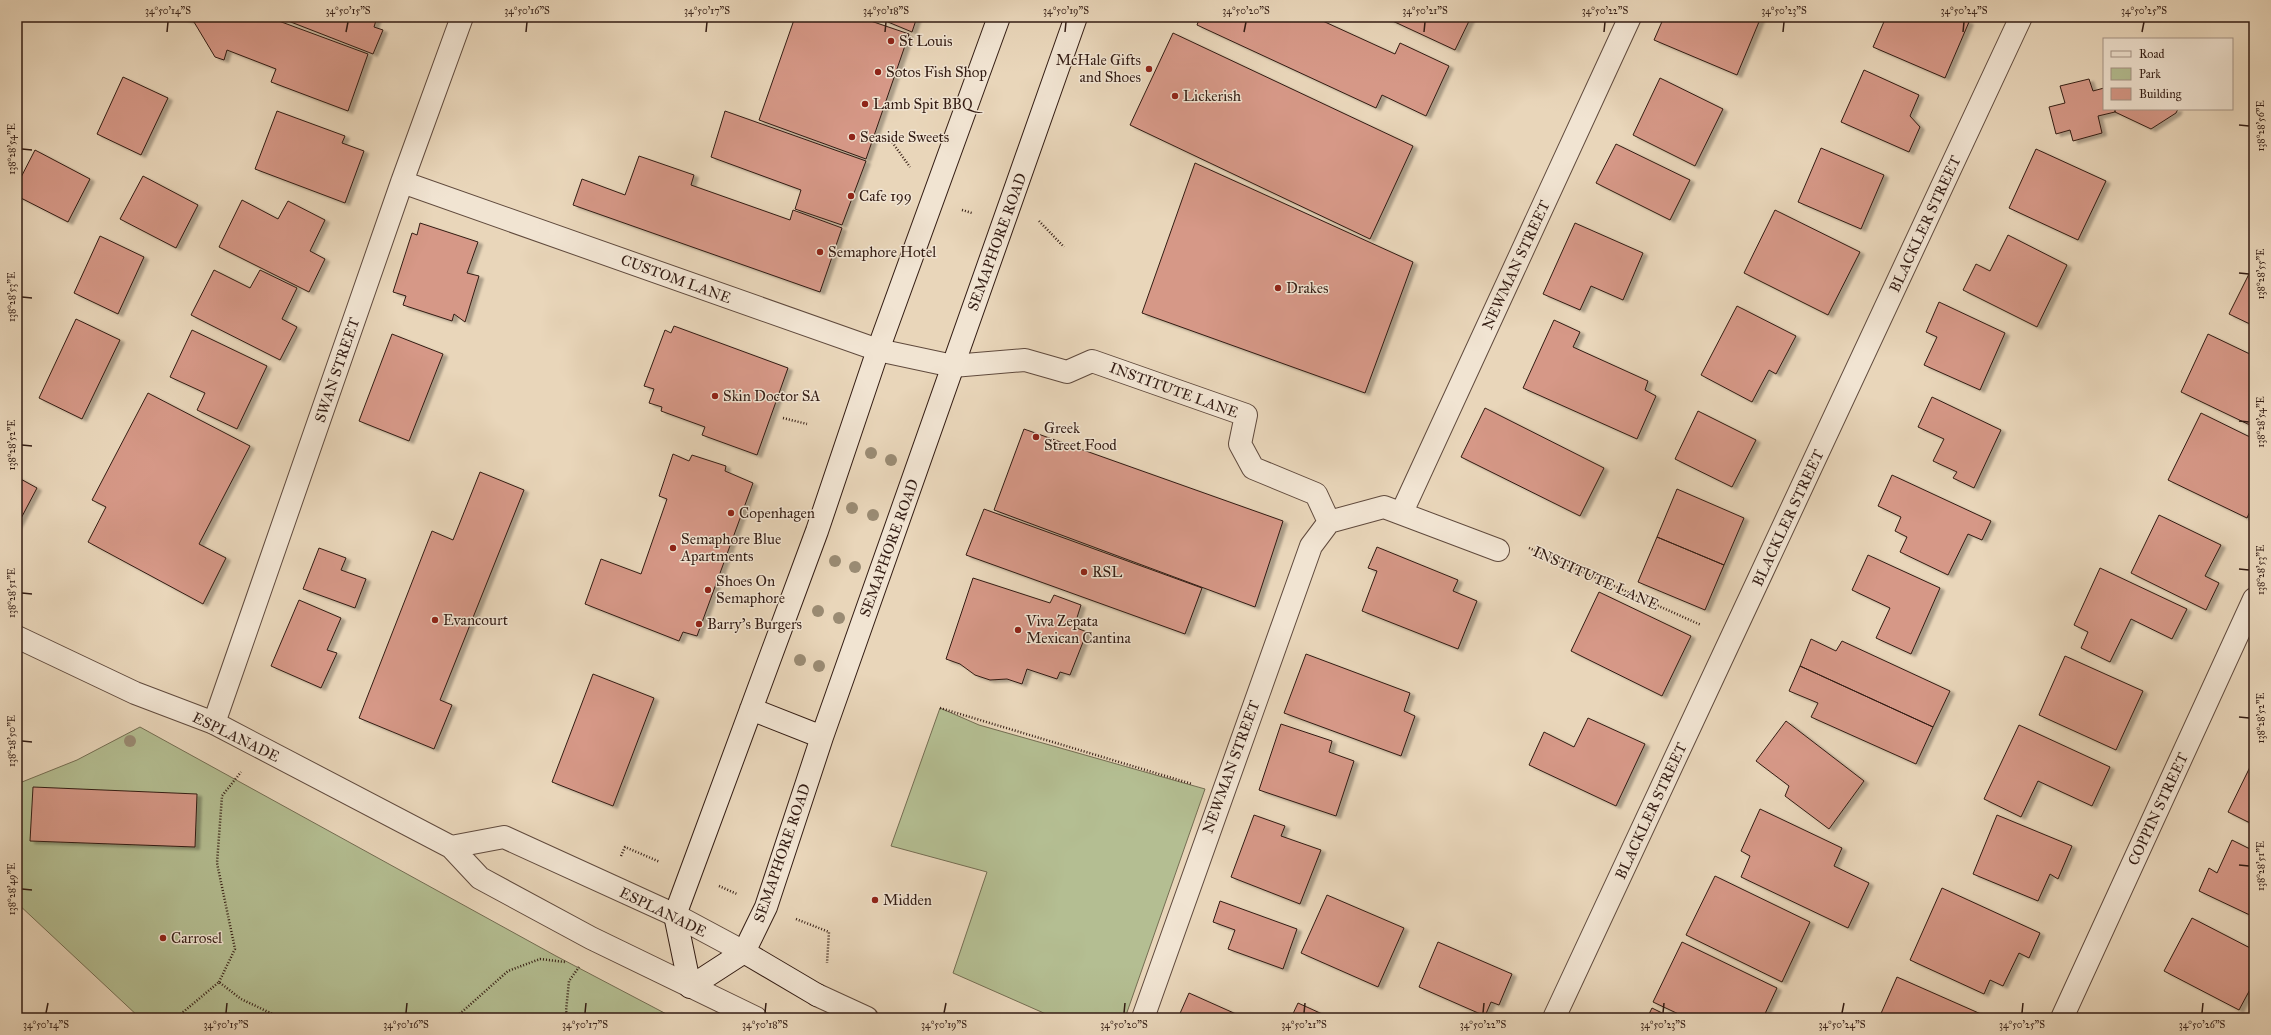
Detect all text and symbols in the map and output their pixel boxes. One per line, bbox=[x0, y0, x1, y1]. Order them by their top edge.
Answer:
text: 34°50'14"S bbox=[145, 5, 191, 17]
text: 34°50'15"S bbox=[325, 5, 371, 17]
text: 34°50'16"S bbox=[504, 5, 550, 17]
text: 34°50'17"S bbox=[684, 5, 730, 17]
text: 34°50'18"S bbox=[863, 5, 909, 17]
text: 34°50'19"S bbox=[1043, 5, 1089, 17]
text: 34°50'20"S bbox=[1222, 5, 1270, 17]
text: 34°50'21"S bbox=[1402, 5, 1448, 17]
text: 34°50'22"S bbox=[1582, 5, 1628, 17]
text: 34°50'23"S bbox=[1761, 5, 1807, 17]
text: 34°50'24"S bbox=[1940, 5, 1988, 17]
text: 34°50'25"S bbox=[2121, 5, 2167, 17]
place label: St Louis bbox=[899, 32, 953, 50]
marker: St Louis bbox=[886, 36, 896, 46]
legend bbox=[2103, 38, 2233, 110]
text: Road bbox=[2139, 47, 2165, 61]
place label: McHale Gifts and Shoes bbox=[1056, 51, 1141, 86]
place label: Sotos Fish Shop bbox=[886, 63, 987, 81]
marker: McHale Gifts and Shoes bbox=[1144, 64, 1154, 74]
marker: Sotos Fish Shop bbox=[873, 67, 883, 77]
text: Park bbox=[2139, 67, 2161, 81]
place label: Lickerish bbox=[1183, 87, 1242, 105]
text: Building bbox=[2139, 87, 2182, 102]
marker: Lickerish bbox=[1170, 91, 1180, 101]
place label: Lamb Spit BBQ bbox=[873, 95, 983, 113]
marker: Lamb Spit BBQ bbox=[860, 99, 870, 109]
text: 138°28'56"E bbox=[2255, 100, 2267, 152]
text: 138°28'54"E bbox=[6, 123, 18, 175]
place label: Seaside Sweets bbox=[860, 128, 949, 146]
marker: Seaside Sweets bbox=[847, 132, 857, 142]
street label: BLACKLER STREET bbox=[1885, 153, 1965, 295]
street label: SEMAPHORE ROAD bbox=[964, 170, 1030, 313]
place label: Cafe 199 bbox=[859, 187, 912, 205]
marker: Cafe 199 bbox=[846, 191, 856, 201]
street label: NEWMAN STREET bbox=[1478, 198, 1554, 332]
place label: Semaphore Hotel bbox=[828, 243, 937, 261]
marker: Semaphore Hotel bbox=[815, 247, 825, 257]
text: 138°28'55"E bbox=[2255, 249, 2267, 299]
street label: CUSTOM LANE bbox=[618, 251, 734, 307]
text: 138°28'53"E bbox=[6, 272, 18, 322]
place label: Drakes bbox=[1286, 279, 1328, 297]
marker: Drakes bbox=[1273, 283, 1283, 293]
street label: SWAN STREET bbox=[311, 315, 363, 425]
street label: INSTITUTE LANE bbox=[1107, 358, 1241, 422]
place label: Skin Doctor SA bbox=[723, 387, 820, 405]
marker: Skin Doctor SA bbox=[710, 391, 720, 401]
text: 138°28'54"E bbox=[2255, 396, 2267, 448]
text: 138°28'52"E bbox=[6, 419, 18, 471]
place label: Greek Street Food bbox=[1044, 419, 1117, 454]
marker: Greek Street Food bbox=[1031, 432, 1041, 442]
street label: BLACKLER STREET bbox=[1748, 447, 1828, 589]
street label: SEMAPHORE ROAD bbox=[856, 476, 922, 619]
place label: Copenhagen bbox=[739, 504, 815, 522]
marker: Copenhagen bbox=[726, 508, 736, 518]
place label: Semaphore Blue Apartments bbox=[680, 530, 781, 565]
street label: INSTITUTE LANE bbox=[1530, 542, 1662, 614]
marker: Semaphore Blue Apartments bbox=[668, 543, 678, 553]
text: 138°28'53"E bbox=[2255, 545, 2267, 595]
place label: RSL bbox=[1092, 563, 1122, 581]
marker: RSL bbox=[1079, 567, 1089, 577]
text: 138°28'51"E bbox=[6, 568, 18, 618]
place label: Shoes On Semaphore bbox=[716, 572, 785, 607]
marker: Shoes On Semaphore bbox=[703, 585, 713, 595]
place label: Evancourt bbox=[443, 611, 509, 629]
place label: Viva Zepata Mexican Cantina bbox=[1025, 612, 1131, 647]
marker: Evancourt bbox=[430, 615, 440, 625]
place label: Barry's Burgers bbox=[707, 615, 802, 633]
marker: Barry's Burgers bbox=[694, 619, 704, 629]
marker: Viva Zepata Mexican Cantina bbox=[1013, 625, 1023, 635]
text: 138°28'52"E bbox=[2255, 692, 2267, 744]
street label: NEWMAN STREET bbox=[1199, 698, 1263, 836]
street label: ESPLANADE bbox=[189, 708, 283, 766]
text: 138°28'50"E bbox=[6, 715, 18, 767]
street label: BLACKLER STREET bbox=[1611, 740, 1691, 882]
street label: COPPIN STREET bbox=[2124, 750, 2192, 868]
street label: SEMAPHORE ROAD bbox=[750, 781, 814, 925]
text: 138°28'51"E bbox=[2255, 841, 2267, 891]
text: 138°28'49"E bbox=[6, 863, 18, 915]
street label: ESPLANADE bbox=[616, 883, 710, 941]
place label: Midden bbox=[883, 891, 932, 909]
marker: Midden bbox=[870, 895, 880, 905]
place label: Carrosel bbox=[171, 929, 223, 947]
marker: Carrosel bbox=[158, 933, 168, 943]
text: 34°50'14"S bbox=[23, 1019, 69, 1031]
text: 34°50'15"S bbox=[203, 1019, 249, 1031]
text: 34°50'16"S bbox=[383, 1019, 429, 1031]
text: 34°50'17"S bbox=[562, 1019, 608, 1031]
text: 34°50'18"S bbox=[742, 1019, 788, 1031]
text: 34°50'19"S bbox=[921, 1019, 967, 1031]
text: 34°50'20"S bbox=[1100, 1019, 1148, 1031]
text: 34°50'21"S bbox=[1281, 1019, 1327, 1031]
text: 34°50'22"S bbox=[1460, 1019, 1506, 1031]
text: 34°50'23"S bbox=[1640, 1019, 1686, 1031]
text: 34°50'24"S bbox=[1818, 1019, 1866, 1031]
text: 34°50'25"S bbox=[1999, 1019, 2045, 1031]
text: 34°50'26"S bbox=[2179, 1019, 2226, 1031]

